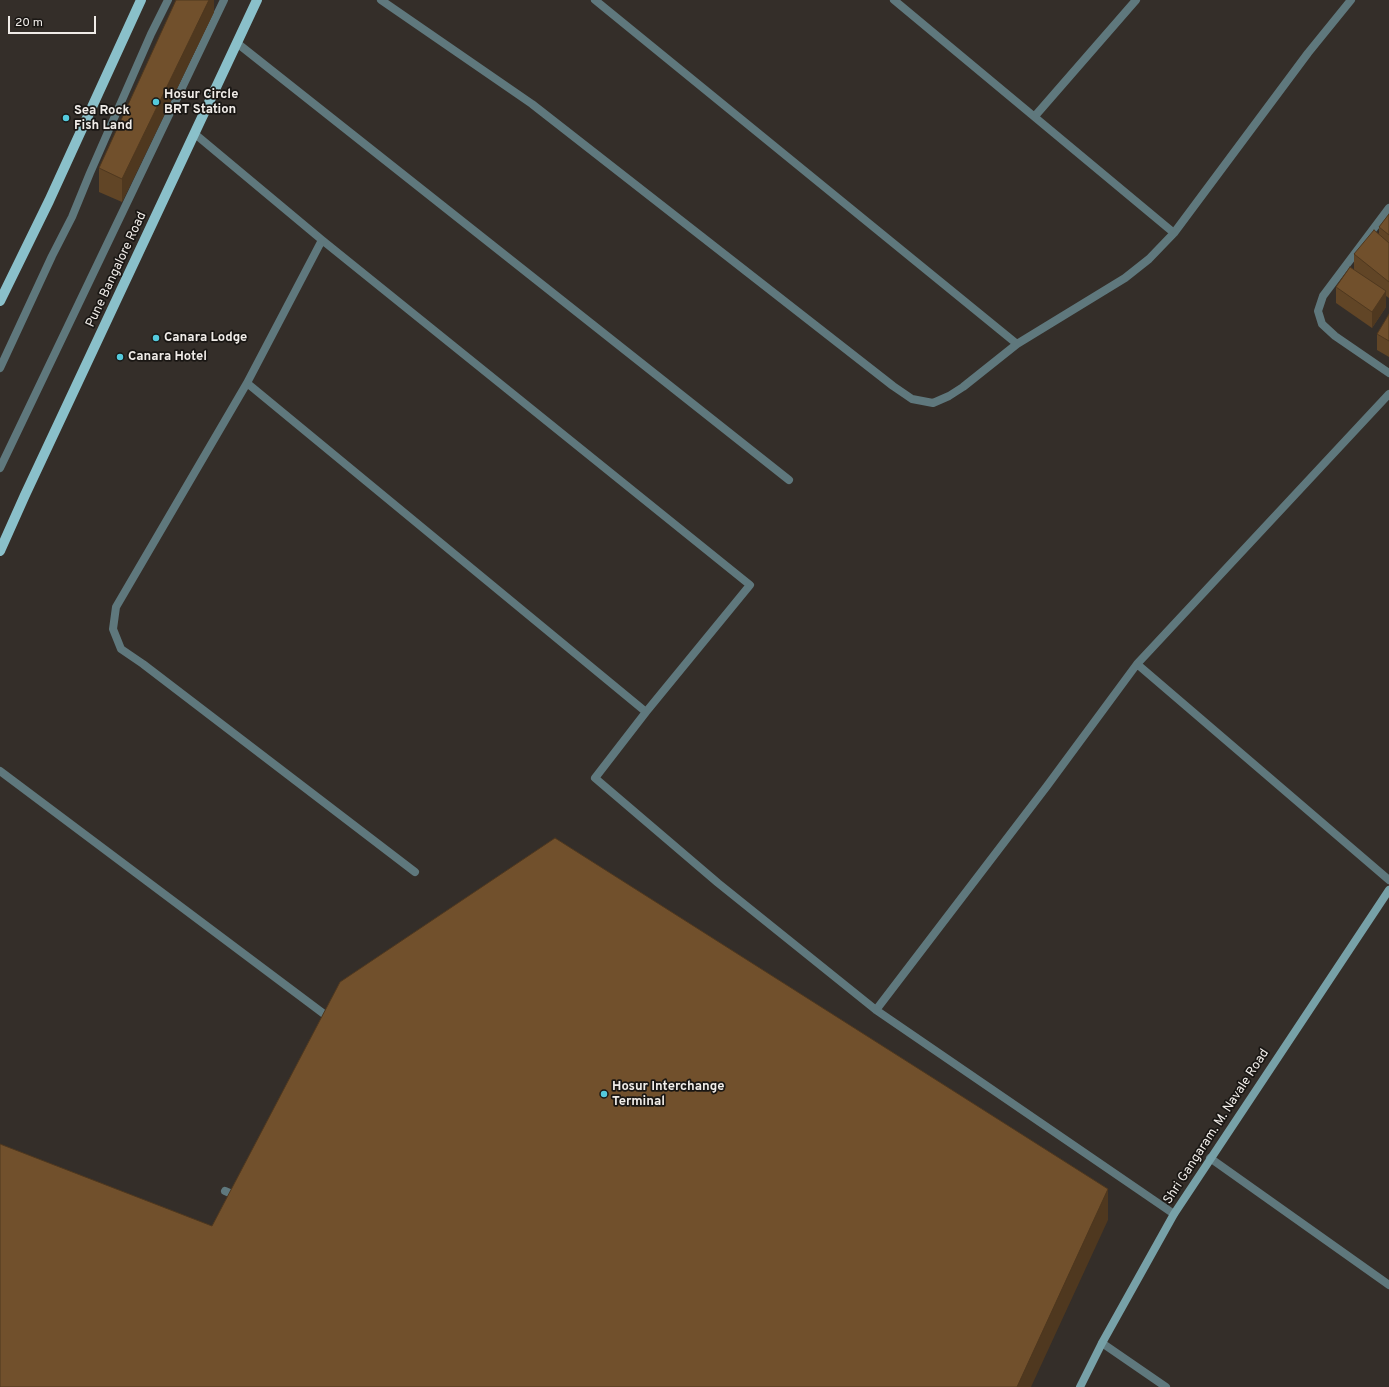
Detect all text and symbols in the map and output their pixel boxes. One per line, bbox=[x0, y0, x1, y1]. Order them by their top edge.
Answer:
scale bar bbox=[10, 8, 98, 34]
text: 20 m bbox=[15, 15, 43, 31]
place label: Hosur Circle BRT Station bbox=[164, 87, 238, 118]
marker: Hosur Circle BRT Station bbox=[151, 97, 161, 107]
place label: Sea Rock Fish Land bbox=[74, 103, 132, 134]
marker: Sea Rock Fish Land bbox=[61, 113, 71, 123]
street label: Pune Bangalore Road bbox=[83, 210, 151, 330]
place label: Canara Lodge bbox=[164, 330, 247, 346]
marker: Canara Lodge bbox=[151, 333, 161, 343]
place label: Canara Hotel bbox=[128, 349, 207, 365]
marker: Canara Hotel bbox=[115, 352, 125, 362]
street label: Shri Gangaram. M. Navale Road bbox=[1161, 1046, 1273, 1208]
place label: Hosur Interchange Terminal bbox=[612, 1079, 724, 1110]
marker: Hosur Interchange Terminal bbox=[599, 1089, 609, 1099]

